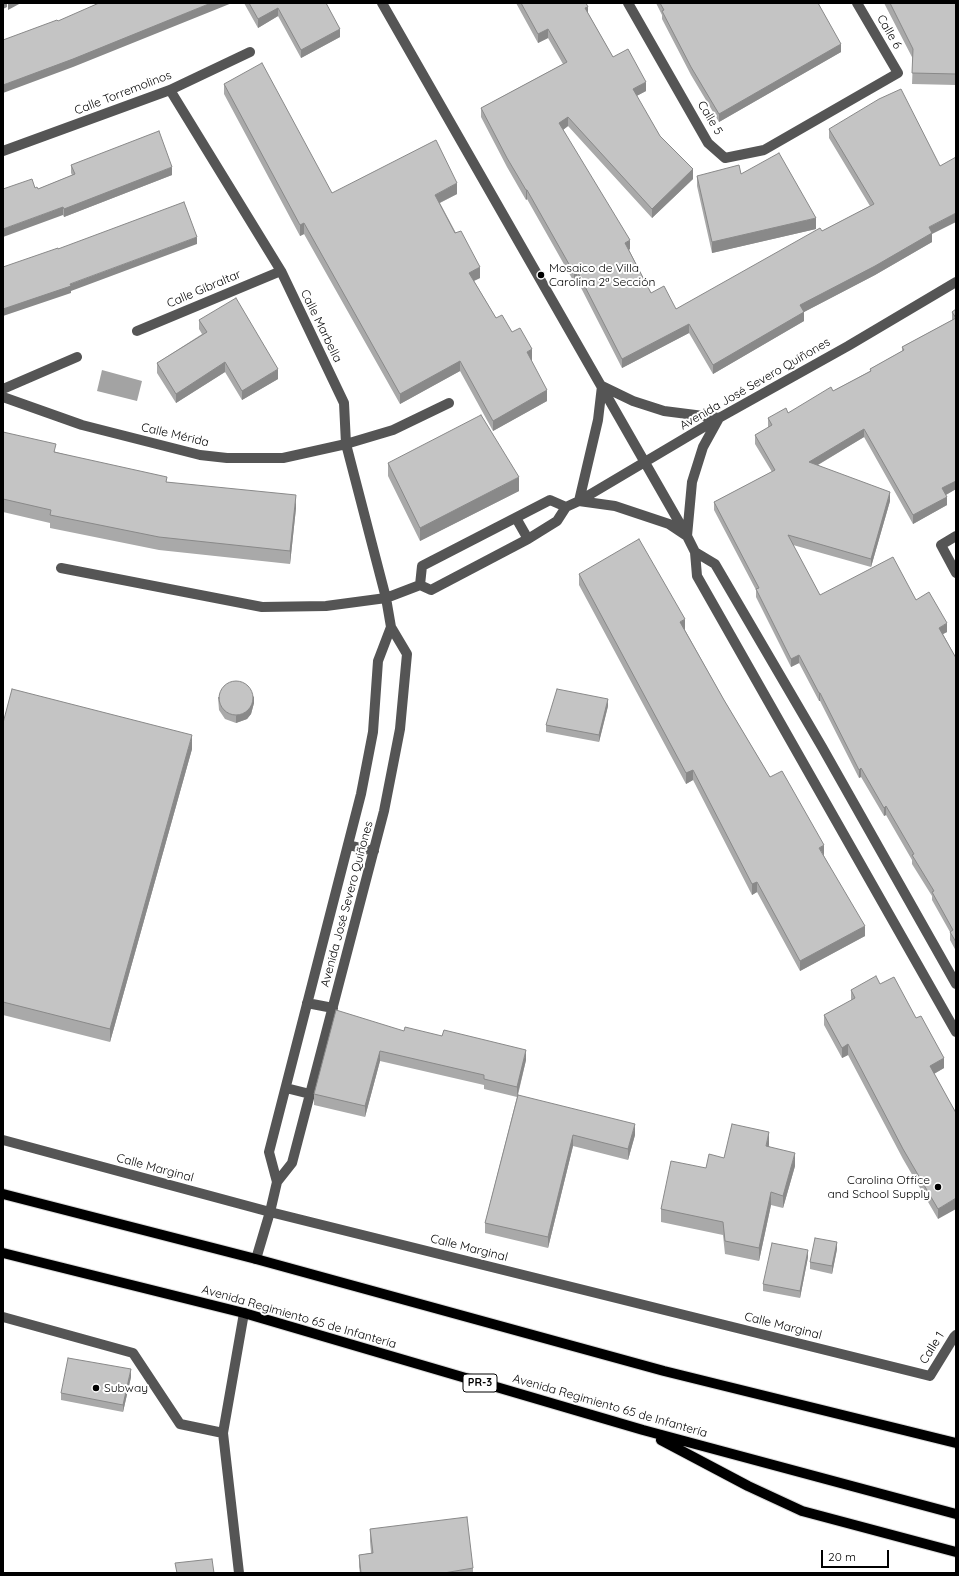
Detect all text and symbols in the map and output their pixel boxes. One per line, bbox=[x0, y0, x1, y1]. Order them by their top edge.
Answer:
street label: Calle 6 bbox=[874, 12, 904, 52]
street label: Calle Torremolinos bbox=[72, 68, 174, 118]
street label: Calle 5 bbox=[694, 98, 726, 138]
place label: Mosaico de Villa Carolina 2ª Sección bbox=[549, 261, 655, 289]
street label: Calle Gibraltar bbox=[165, 267, 243, 311]
marker: Mosaico de Villa Carolina 2ª Sección bbox=[536, 270, 546, 280]
street label: Calle Marbella bbox=[297, 287, 345, 365]
street label: Avenida José Severo Quiñones bbox=[677, 335, 833, 433]
street label: Calle Mérida bbox=[140, 420, 210, 450]
street label: Avenida José Severo Quiñones bbox=[318, 819, 376, 989]
street label: Calle Marginal bbox=[115, 1151, 195, 1185]
place label: Carolina Office and School Supply bbox=[827, 1173, 930, 1201]
marker: Carolina Office and School Supply bbox=[933, 1182, 943, 1192]
street label: Calle Marginal bbox=[429, 1231, 509, 1265]
street label: Avenida Regimiento 65 de Infantería bbox=[200, 1282, 398, 1352]
street label: Calle Marginal bbox=[743, 1309, 823, 1343]
street label: Calle 1 bbox=[917, 1329, 947, 1367]
street label: Avenida Regimiento 65 de Infantería bbox=[511, 1371, 709, 1441]
road number: PR-3 bbox=[463, 1374, 497, 1392]
place label: Subway bbox=[104, 1381, 148, 1395]
marker: Subway bbox=[91, 1383, 101, 1393]
scale bar bbox=[823, 1542, 891, 1568]
text: 20 m bbox=[828, 1549, 856, 1564]

